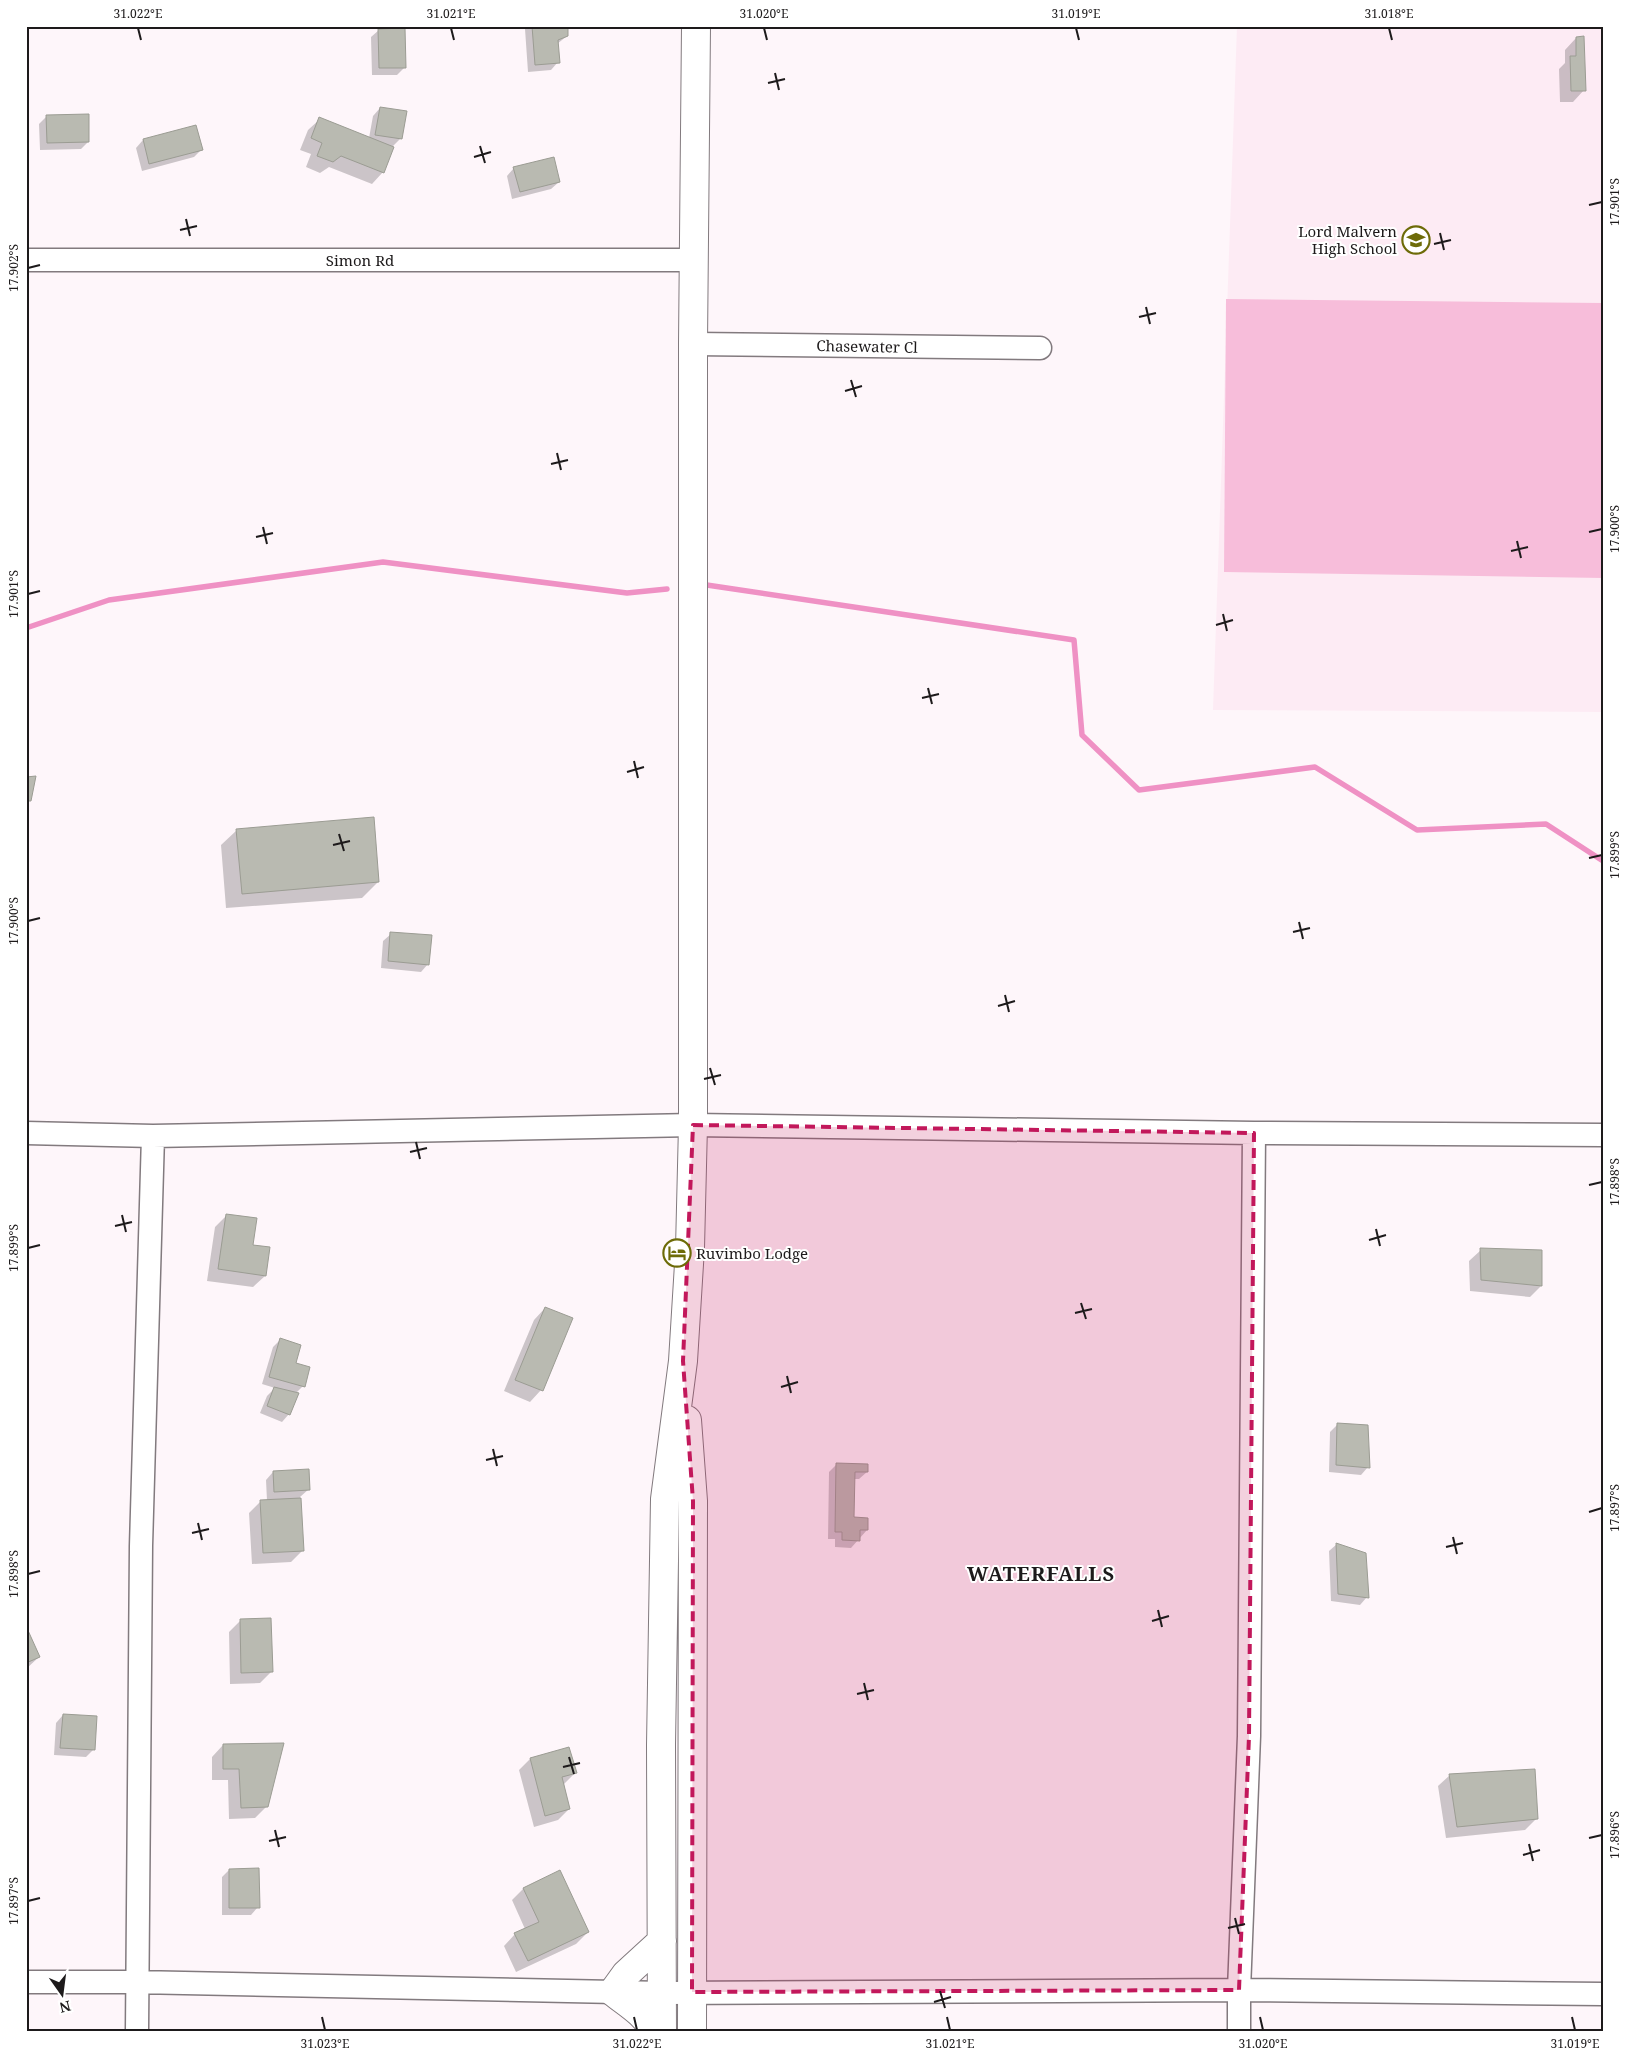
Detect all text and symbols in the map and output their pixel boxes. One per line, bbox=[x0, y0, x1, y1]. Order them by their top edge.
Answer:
text: 31.022°E bbox=[114, 5, 162, 22]
text: 31.021°E bbox=[427, 5, 475, 22]
text: 31.020°E bbox=[740, 5, 788, 22]
text: 31.019°E bbox=[1052, 5, 1100, 22]
text: 31.018°E bbox=[1365, 5, 1413, 22]
text: 17.901°S bbox=[1606, 178, 1623, 226]
place label: Lord Malvern High School bbox=[1298, 221, 1397, 258]
school or university icon: Lord Malvern High School bbox=[1401, 225, 1431, 255]
text: 17.902°S bbox=[5, 244, 22, 292]
street label: Simon Rd bbox=[326, 250, 394, 270]
street label: Chasewater Cl bbox=[816, 335, 918, 357]
text: 17.900°S bbox=[1606, 505, 1623, 553]
text: 17.901°S bbox=[5, 570, 22, 618]
text: 17.899°S bbox=[1606, 831, 1623, 879]
text: 17.900°S bbox=[5, 897, 22, 945]
text: 17.898°S bbox=[1606, 1158, 1623, 1206]
text: 17.899°S bbox=[5, 1224, 22, 1272]
hotel icon: Ruvimbo Lodge bbox=[662, 1238, 692, 1268]
place label: Ruvimbo Lodge bbox=[696, 1243, 808, 1263]
text: 17.897°S bbox=[1606, 1484, 1623, 1532]
text: 17.898°S bbox=[5, 1550, 22, 1598]
district label: WATERFALLS bbox=[967, 1560, 1115, 1587]
text: 17.896°S bbox=[1606, 1811, 1623, 1859]
text: 17.897°S bbox=[5, 1877, 22, 1925]
north arrow bbox=[38, 1970, 88, 2020]
text: N bbox=[58, 1997, 73, 2018]
text: 31.023°E bbox=[301, 2035, 349, 2052]
text: 31.022°E bbox=[613, 2035, 661, 2052]
text: 31.021°E bbox=[926, 2035, 974, 2052]
text: 31.020°E bbox=[1239, 2035, 1287, 2052]
text: 31.019°E bbox=[1551, 2035, 1599, 2052]

